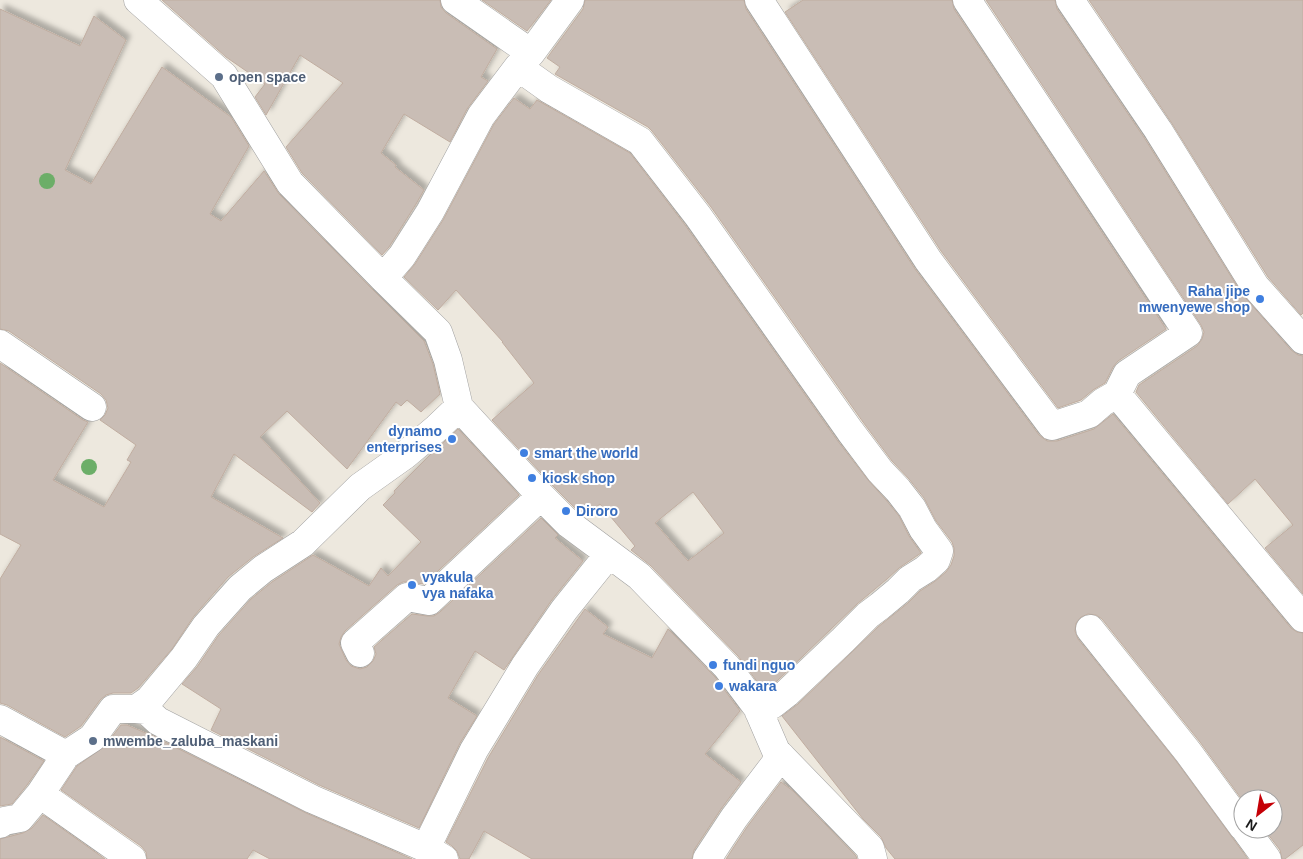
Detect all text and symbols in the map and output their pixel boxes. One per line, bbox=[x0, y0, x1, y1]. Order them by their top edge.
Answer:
place label: open space bbox=[229, 69, 306, 85]
marker: open space bbox=[213, 71, 225, 83]
place label: Raha jipe mwenyewe shop bbox=[1139, 283, 1250, 315]
marker: Raha jipe mwenyewe shop bbox=[1254, 293, 1266, 305]
place label: dynamo enterprises bbox=[367, 423, 442, 455]
marker: dynamo enterprises bbox=[446, 433, 458, 445]
place label: smart the world bbox=[534, 445, 638, 461]
marker: smart the world bbox=[518, 447, 530, 459]
place label: kiosk shop bbox=[542, 470, 615, 486]
marker: kiosk shop bbox=[526, 472, 538, 484]
place label: Diroro bbox=[576, 503, 618, 519]
marker: Diroro bbox=[560, 505, 572, 517]
place label: vyakula vya nafaka bbox=[422, 569, 494, 601]
marker: vyakula vya nafaka bbox=[406, 579, 418, 591]
place label: fundi nguo bbox=[723, 657, 795, 673]
marker: fundi nguo bbox=[707, 659, 719, 671]
place label: wakara bbox=[728, 678, 777, 694]
marker: wakara bbox=[713, 680, 725, 692]
place label: mwembe_zaluba_maskani bbox=[103, 733, 278, 749]
marker: mwembe_zaluba_maskani bbox=[87, 735, 99, 747]
north arrow bbox=[1233, 789, 1283, 839]
text: N bbox=[1243, 816, 1260, 835]

